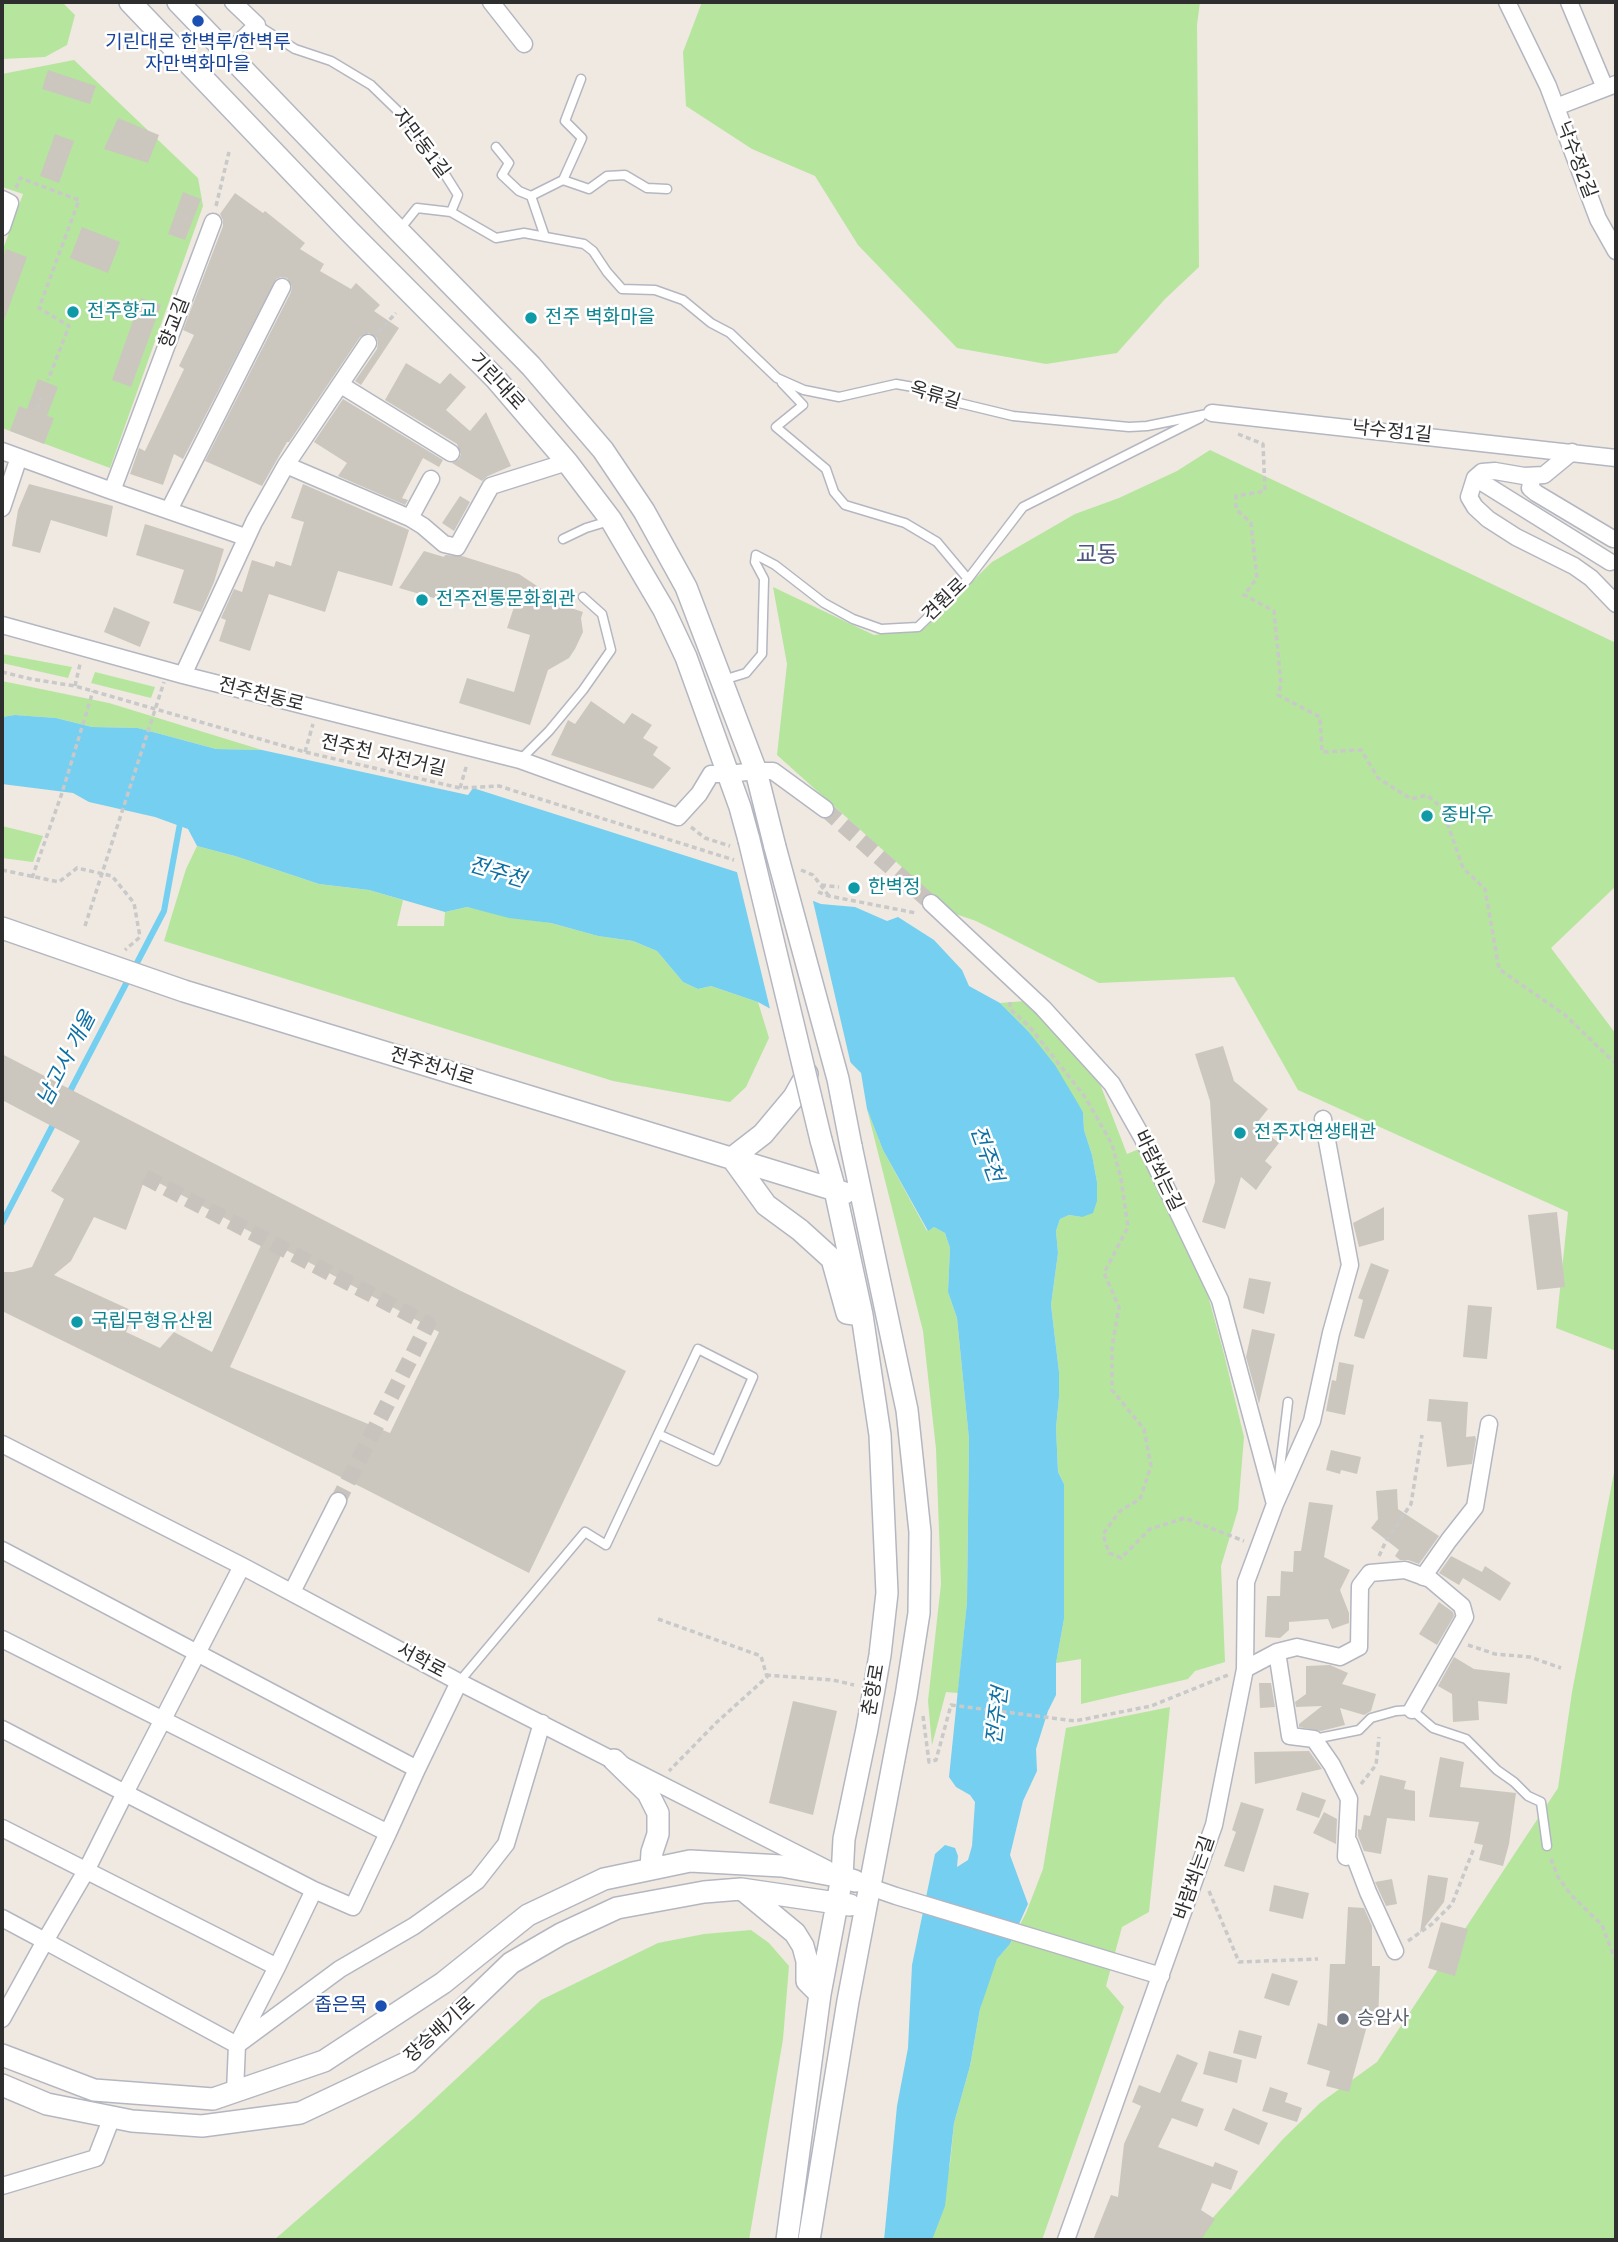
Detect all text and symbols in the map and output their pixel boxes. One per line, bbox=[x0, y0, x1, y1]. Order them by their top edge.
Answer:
marker: 기린대로 한벽루/한벽루 자만벽화마을 bbox=[190, 13, 206, 29]
place label: 기린대로 한벽루/한벽루 자만벽화마을 bbox=[105, 32, 291, 76]
street label: 자만동1길 bbox=[388, 105, 454, 183]
street label: 낙수정2길 bbox=[1551, 118, 1601, 202]
street label: 향교길 bbox=[155, 294, 195, 352]
place label: 전주향교 bbox=[87, 301, 157, 323]
marker: 전주향교 bbox=[65, 304, 81, 320]
place label: 전주 벽화마을 bbox=[545, 307, 655, 329]
marker: 전주 벽화마을 bbox=[523, 310, 539, 326]
street label: 기린대로 bbox=[465, 349, 529, 415]
street label: 옥류길 bbox=[907, 377, 963, 415]
street label: 낙수정1길 bbox=[1351, 416, 1433, 448]
district label: 교동 bbox=[1076, 542, 1118, 570]
street label: 견훤로 bbox=[918, 574, 972, 626]
place label: 전주전통문화회관 bbox=[436, 589, 576, 611]
marker: 전주전통문화회관 bbox=[414, 592, 430, 608]
street label: 전주천동로 bbox=[216, 673, 306, 717]
street label: 전주천 자전거길 bbox=[318, 731, 448, 781]
place label: 중바우 bbox=[1441, 805, 1493, 827]
marker: 중바우 bbox=[1419, 808, 1435, 824]
water label: 전주천 bbox=[466, 852, 528, 894]
place label: 한벽정 bbox=[868, 877, 920, 899]
marker: 한벽정 bbox=[846, 880, 862, 896]
water label: 남고사 개울 bbox=[33, 1008, 101, 1110]
street label: 전주천서로 bbox=[387, 1043, 477, 1091]
water label: 전주천 bbox=[964, 1122, 1008, 1186]
place label: 전주자연생태관 bbox=[1254, 1122, 1376, 1144]
marker: 전주자연생태관 bbox=[1232, 1125, 1248, 1141]
street label: 바람쐬는길 bbox=[1129, 1127, 1187, 1215]
place label: 국립무형유산원 bbox=[91, 1311, 213, 1333]
marker: 국립무형유산원 bbox=[69, 1314, 85, 1330]
street label: 서학로 bbox=[392, 1639, 450, 1683]
street label: 춘향로 bbox=[858, 1662, 890, 1718]
water label: 전주천 bbox=[982, 1686, 1014, 1746]
street label: 바람쐬는길 bbox=[1170, 1833, 1220, 1923]
street label: 장승배기로 bbox=[400, 1992, 480, 2068]
place label: 좁은목 bbox=[315, 1995, 367, 2017]
marker: 좁은목 bbox=[373, 1998, 389, 2014]
place label: 승암사 bbox=[1357, 2008, 1409, 2030]
marker: 승암사 bbox=[1335, 2011, 1351, 2027]

